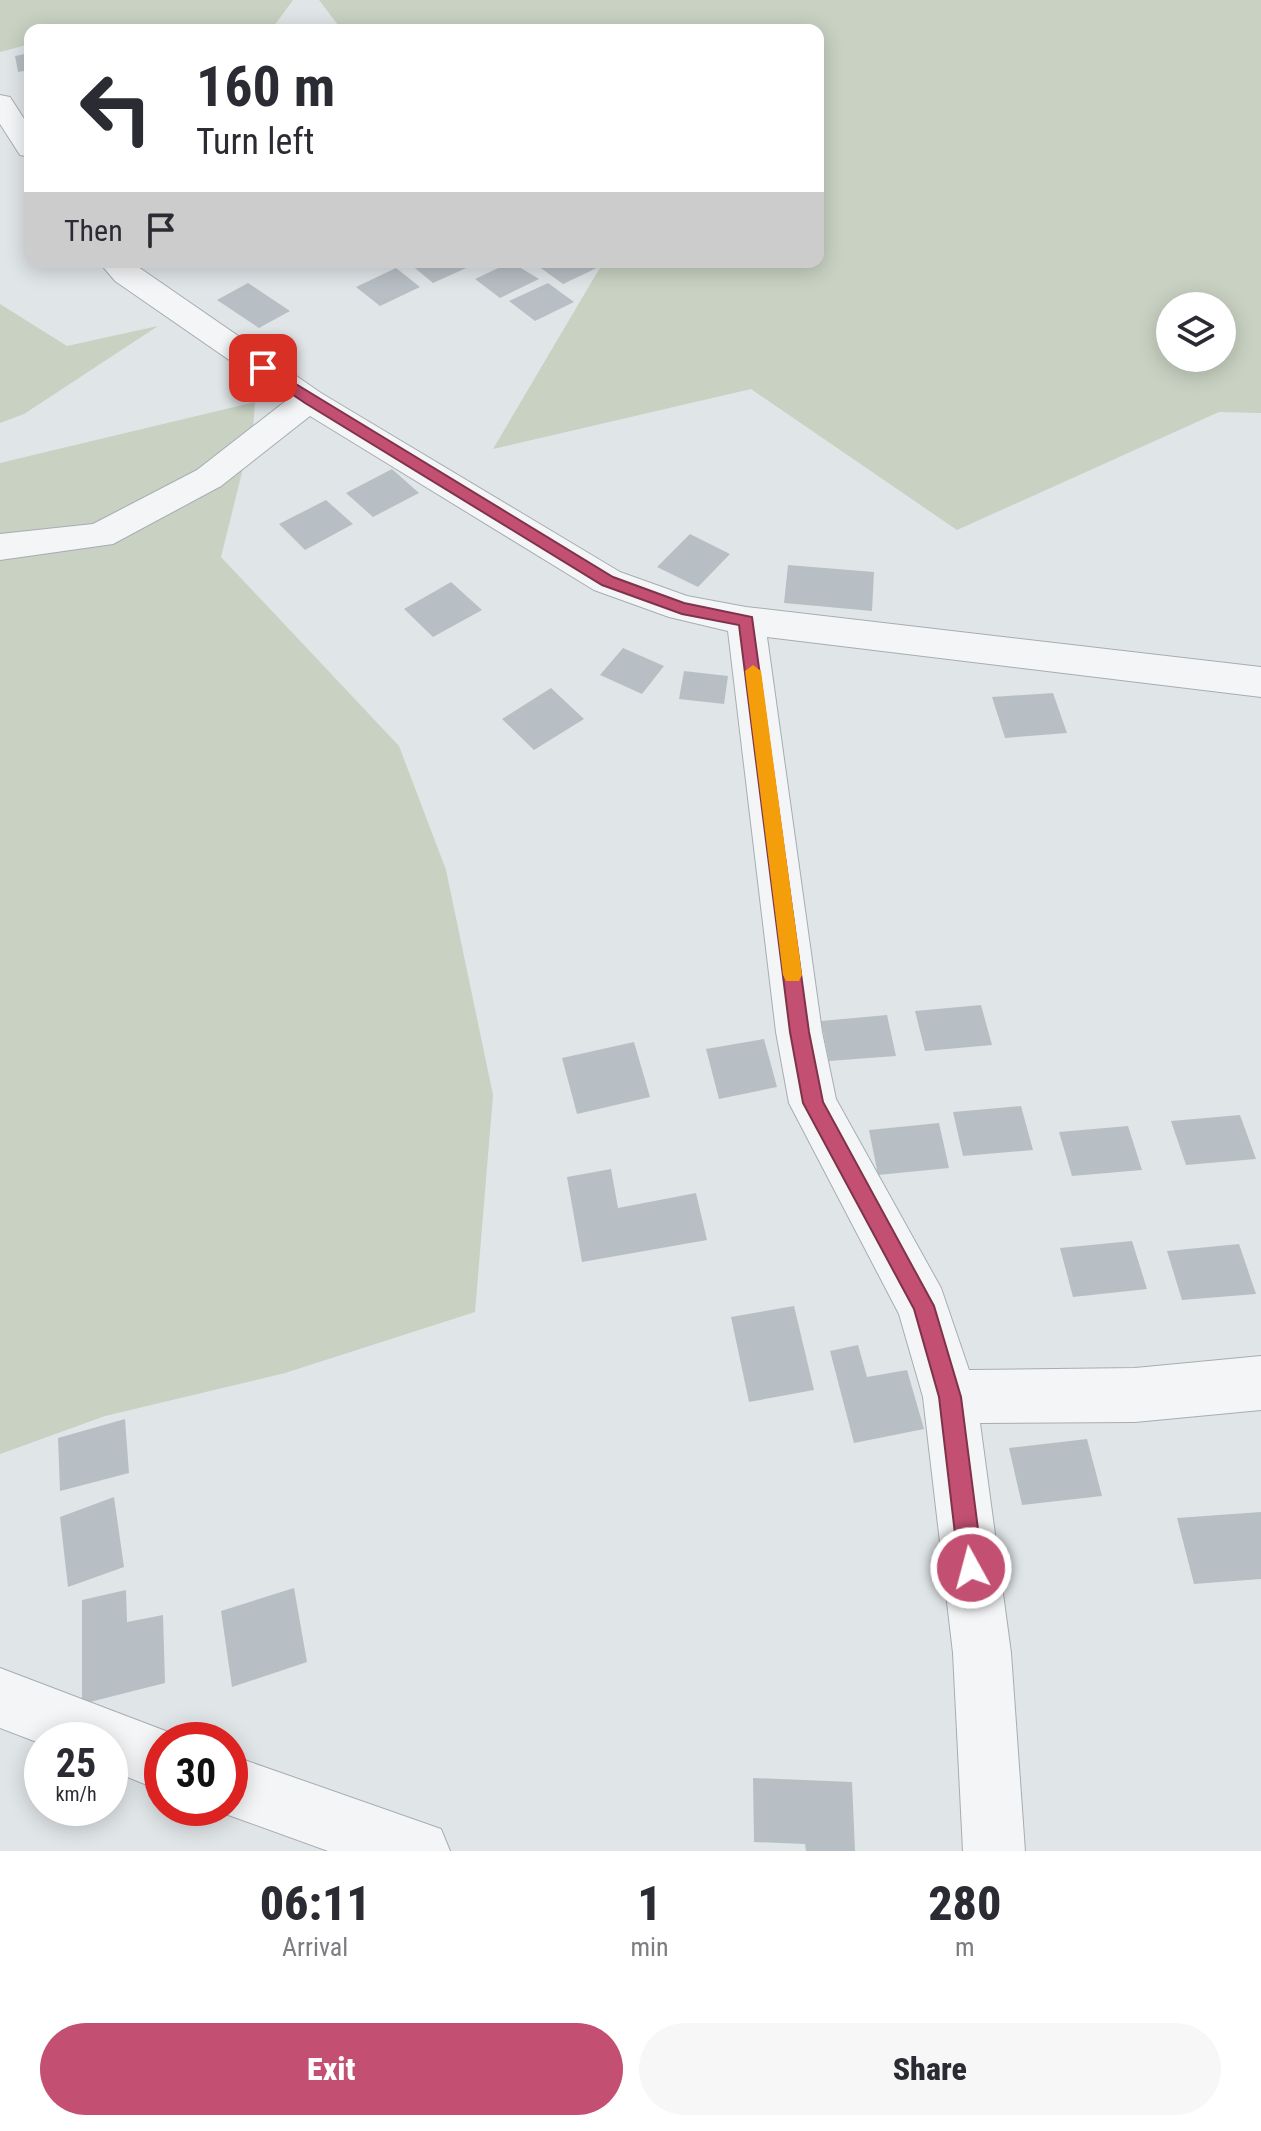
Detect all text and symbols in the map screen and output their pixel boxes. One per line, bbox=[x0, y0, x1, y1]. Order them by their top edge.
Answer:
text: 160 m bbox=[196, 54, 335, 120]
icon: left bbox=[64, 56, 168, 160]
text: Turn left bbox=[196, 121, 314, 163]
icon: arrive bbox=[139, 208, 183, 252]
text: Then bbox=[64, 213, 123, 248]
map controls bbox=[1156, 292, 1236, 372]
button: layers bbox=[1156, 292, 1236, 372]
pin bbox=[229, 334, 297, 402]
icon: arrive bbox=[241, 346, 285, 390]
position arrow bbox=[929, 1526, 1013, 1610]
speed limit sign: 30 bbox=[144, 1722, 248, 1826]
text: 25 bbox=[56, 1740, 96, 1787]
text: km/h bbox=[55, 1782, 97, 1806]
text: 06:11 bbox=[260, 1875, 371, 1932]
text: 1 bbox=[637, 1875, 662, 1932]
text: 280 bbox=[928, 1875, 1001, 1932]
text: Arrival bbox=[282, 1932, 348, 1962]
text: min bbox=[630, 1932, 669, 1962]
text: m bbox=[955, 1932, 975, 1962]
button: Exit bbox=[40, 2023, 623, 2115]
button: Share bbox=[639, 2023, 1221, 2115]

